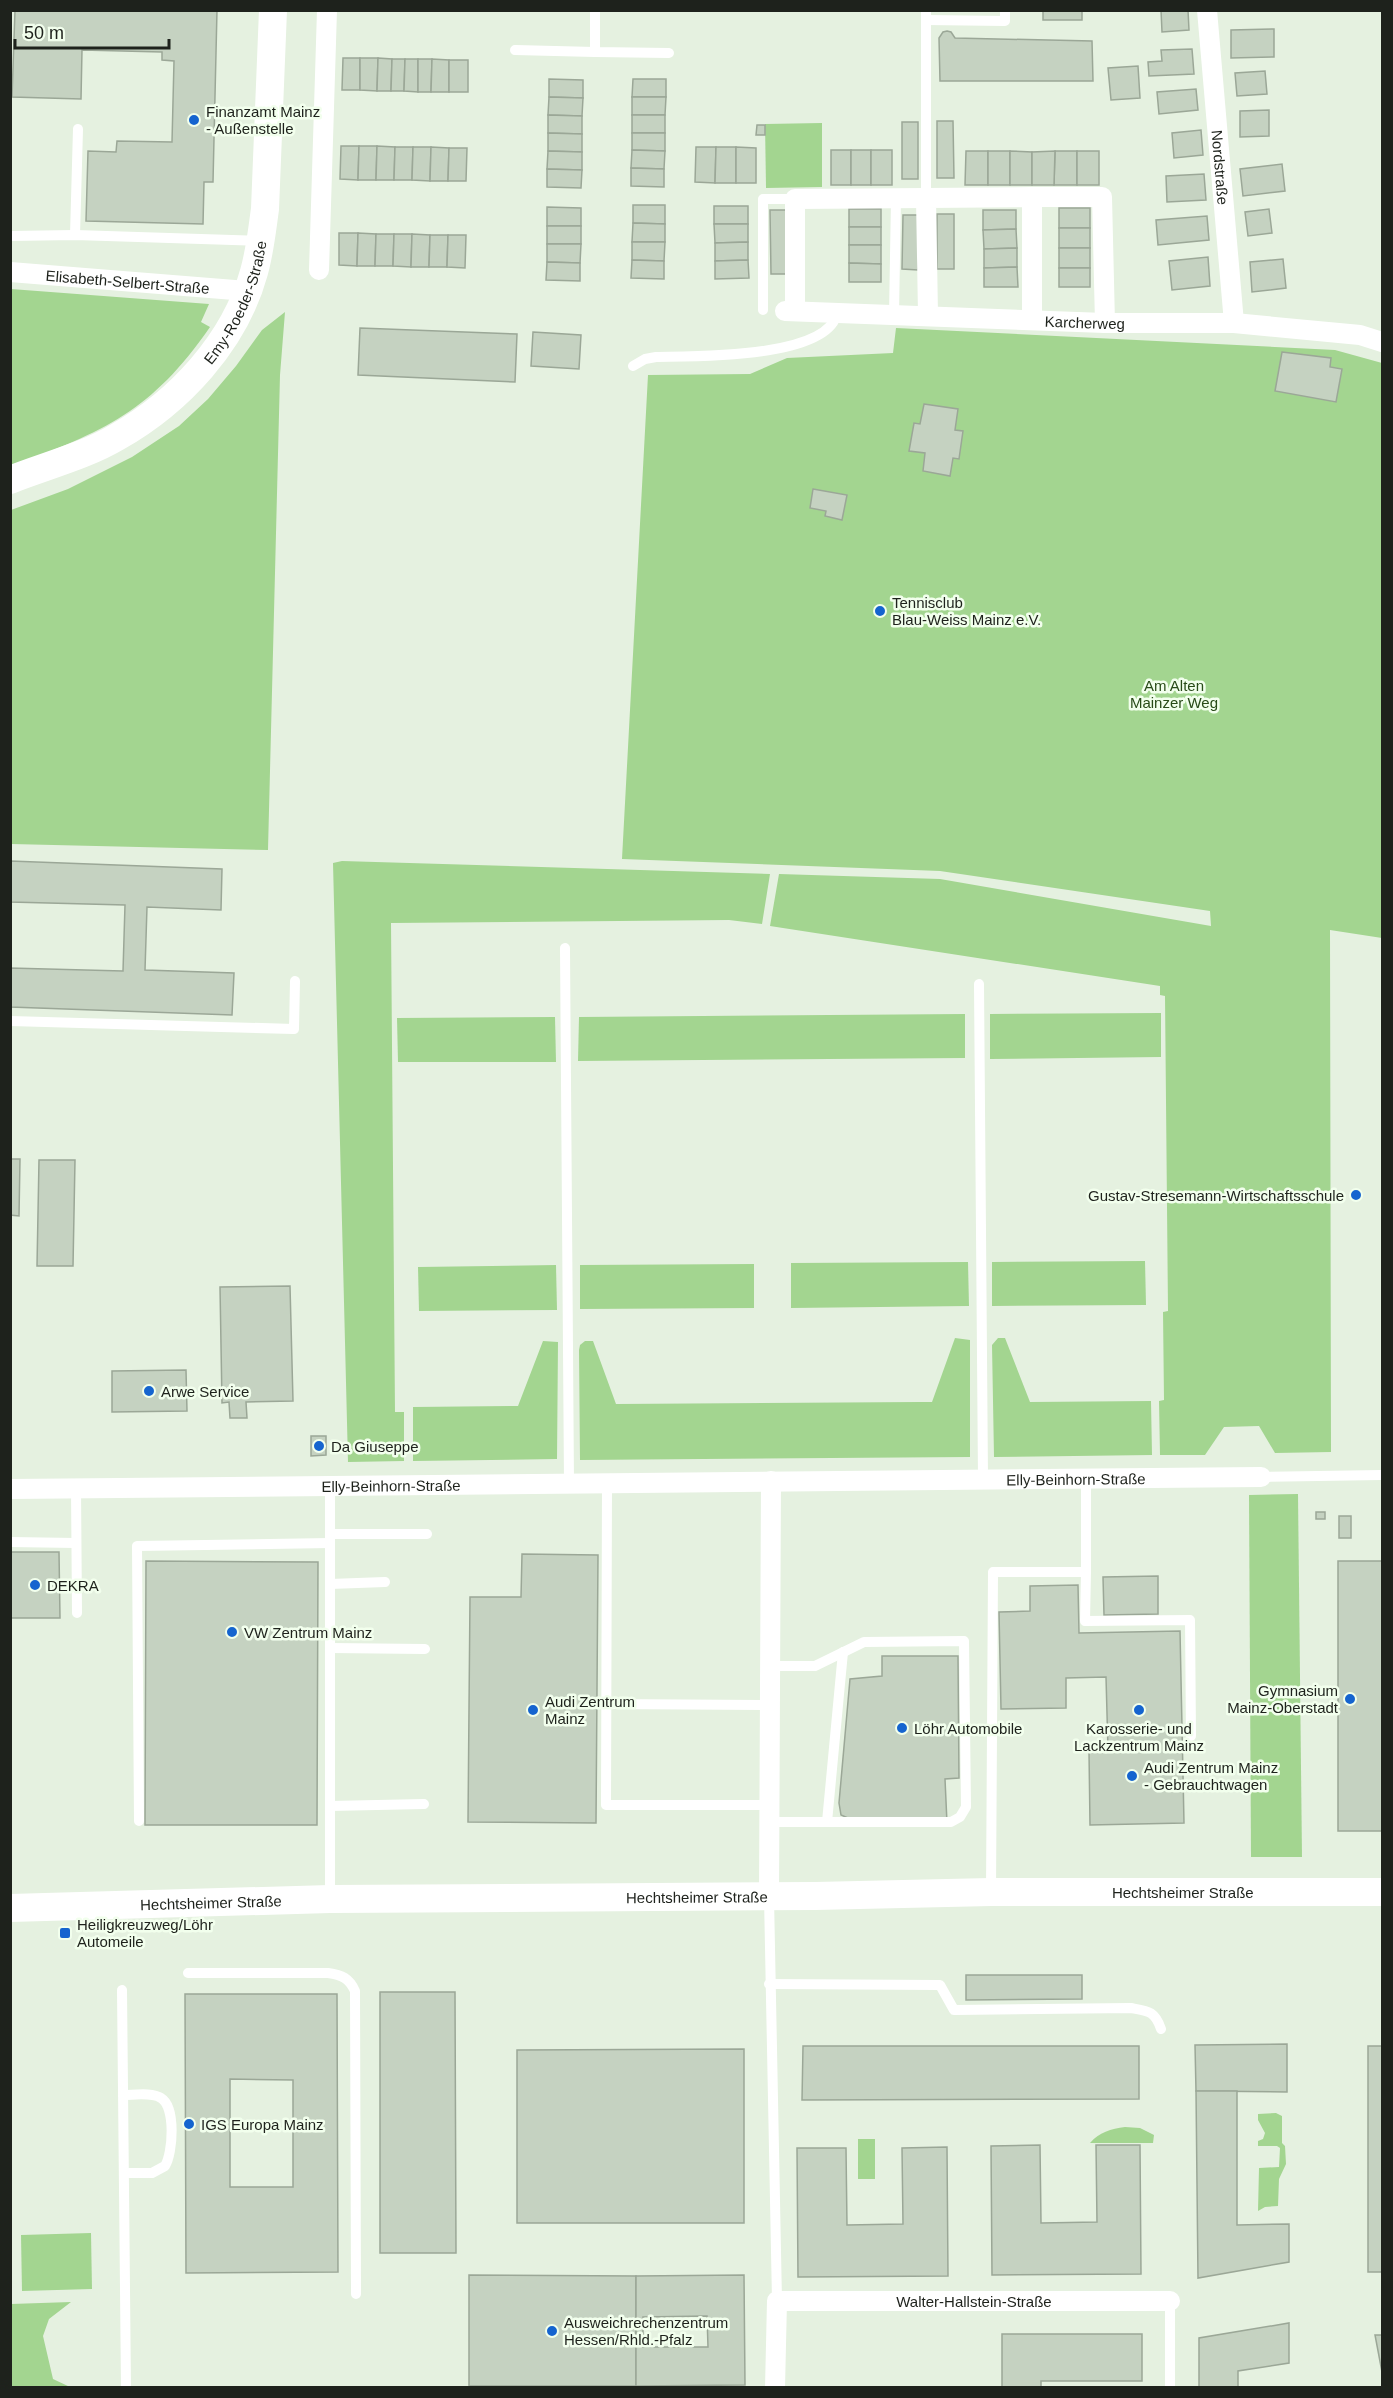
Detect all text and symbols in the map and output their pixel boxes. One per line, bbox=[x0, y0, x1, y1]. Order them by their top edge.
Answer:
scale bar bbox=[15, 12, 170, 50]
text: 50 m bbox=[24, 23, 64, 43]
place label: Finanzamt Mainz - Außenstelle bbox=[206, 103, 320, 137]
marker: Finanzamt Mainz - Außenstelle bbox=[187, 113, 201, 127]
street label: Nordstraße bbox=[1209, 129, 1232, 206]
street label: Emy-Roeder-Straße bbox=[200, 239, 269, 367]
street label: Elisabeth-Selbert-Straße bbox=[45, 266, 210, 296]
street label: Karcherweg bbox=[1044, 312, 1125, 332]
place label: Tennisclub Blau-Weiss Mainz e.V. bbox=[892, 594, 1041, 628]
marker: Tennisclub Blau-Weiss Mainz e.V. bbox=[873, 604, 887, 618]
park label: Am Alten Mainzer Weg bbox=[1130, 677, 1218, 711]
place label: Gustav-Stresemann-Wirtschaftsschule bbox=[1088, 1187, 1344, 1204]
marker: Gustav-Stresemann-Wirtschaftsschule bbox=[1349, 1188, 1363, 1202]
place label: Arwe Service bbox=[161, 1383, 249, 1400]
marker: Arwe Service bbox=[142, 1384, 156, 1398]
place label: Da Giuseppe bbox=[331, 1438, 419, 1455]
marker: Da Giuseppe bbox=[312, 1439, 326, 1453]
street label: Elly-Beinhorn-Straße bbox=[1006, 1470, 1146, 1488]
street label: Elly-Beinhorn-Straße bbox=[321, 1476, 461, 1495]
place label: DEKRA bbox=[47, 1577, 99, 1594]
marker: DEKRA bbox=[28, 1578, 42, 1592]
place label: VW Zentrum Mainz bbox=[244, 1624, 372, 1641]
marker: VW Zentrum Mainz bbox=[225, 1625, 239, 1639]
place label: Gymnasium Mainz-Oberstadt bbox=[1227, 1682, 1339, 1716]
marker: Gymnasium Mainz-Oberstadt bbox=[1343, 1692, 1357, 1706]
place label: Audi Zentrum Mainz bbox=[545, 1693, 635, 1727]
marker: Audi Zentrum Mainz bbox=[526, 1703, 540, 1717]
marker: Karosserie- und Lackzentrum Mainz bbox=[1132, 1703, 1146, 1717]
place label: Löhr Automobile bbox=[914, 1720, 1022, 1737]
place label: Karosserie- und Lackzentrum Mainz bbox=[1074, 1720, 1204, 1754]
marker: Löhr Automobile bbox=[895, 1721, 909, 1735]
place label: Audi Zentrum Mainz - Gebrauchtwagen bbox=[1144, 1759, 1278, 1793]
marker: Audi Zentrum Mainz - Gebrauchtwagen bbox=[1125, 1769, 1139, 1783]
street label: Hechtsheimer Straße bbox=[1112, 1884, 1254, 1901]
street label: Hechtsheimer Straße bbox=[626, 1888, 768, 1906]
street label: Hechtsheimer Straße bbox=[140, 1892, 282, 1913]
place label: Heiligkreuzweg/Löhr Automeile bbox=[77, 1916, 213, 1950]
marker: Heiligkreuzweg/Löhr Automeile bbox=[58, 1926, 72, 1940]
place label: IGS Europa Mainz bbox=[201, 2116, 324, 2133]
marker: IGS Europa Mainz bbox=[182, 2117, 196, 2131]
street label: Walter-Hallstein-Straße bbox=[896, 2293, 1052, 2310]
place label: Ausweichrechenzentrum Hessen/Rhld.-Pfalz bbox=[564, 2314, 728, 2348]
marker: Ausweichrechenzentrum Hessen/Rhld.-Pfalz bbox=[545, 2324, 559, 2338]

